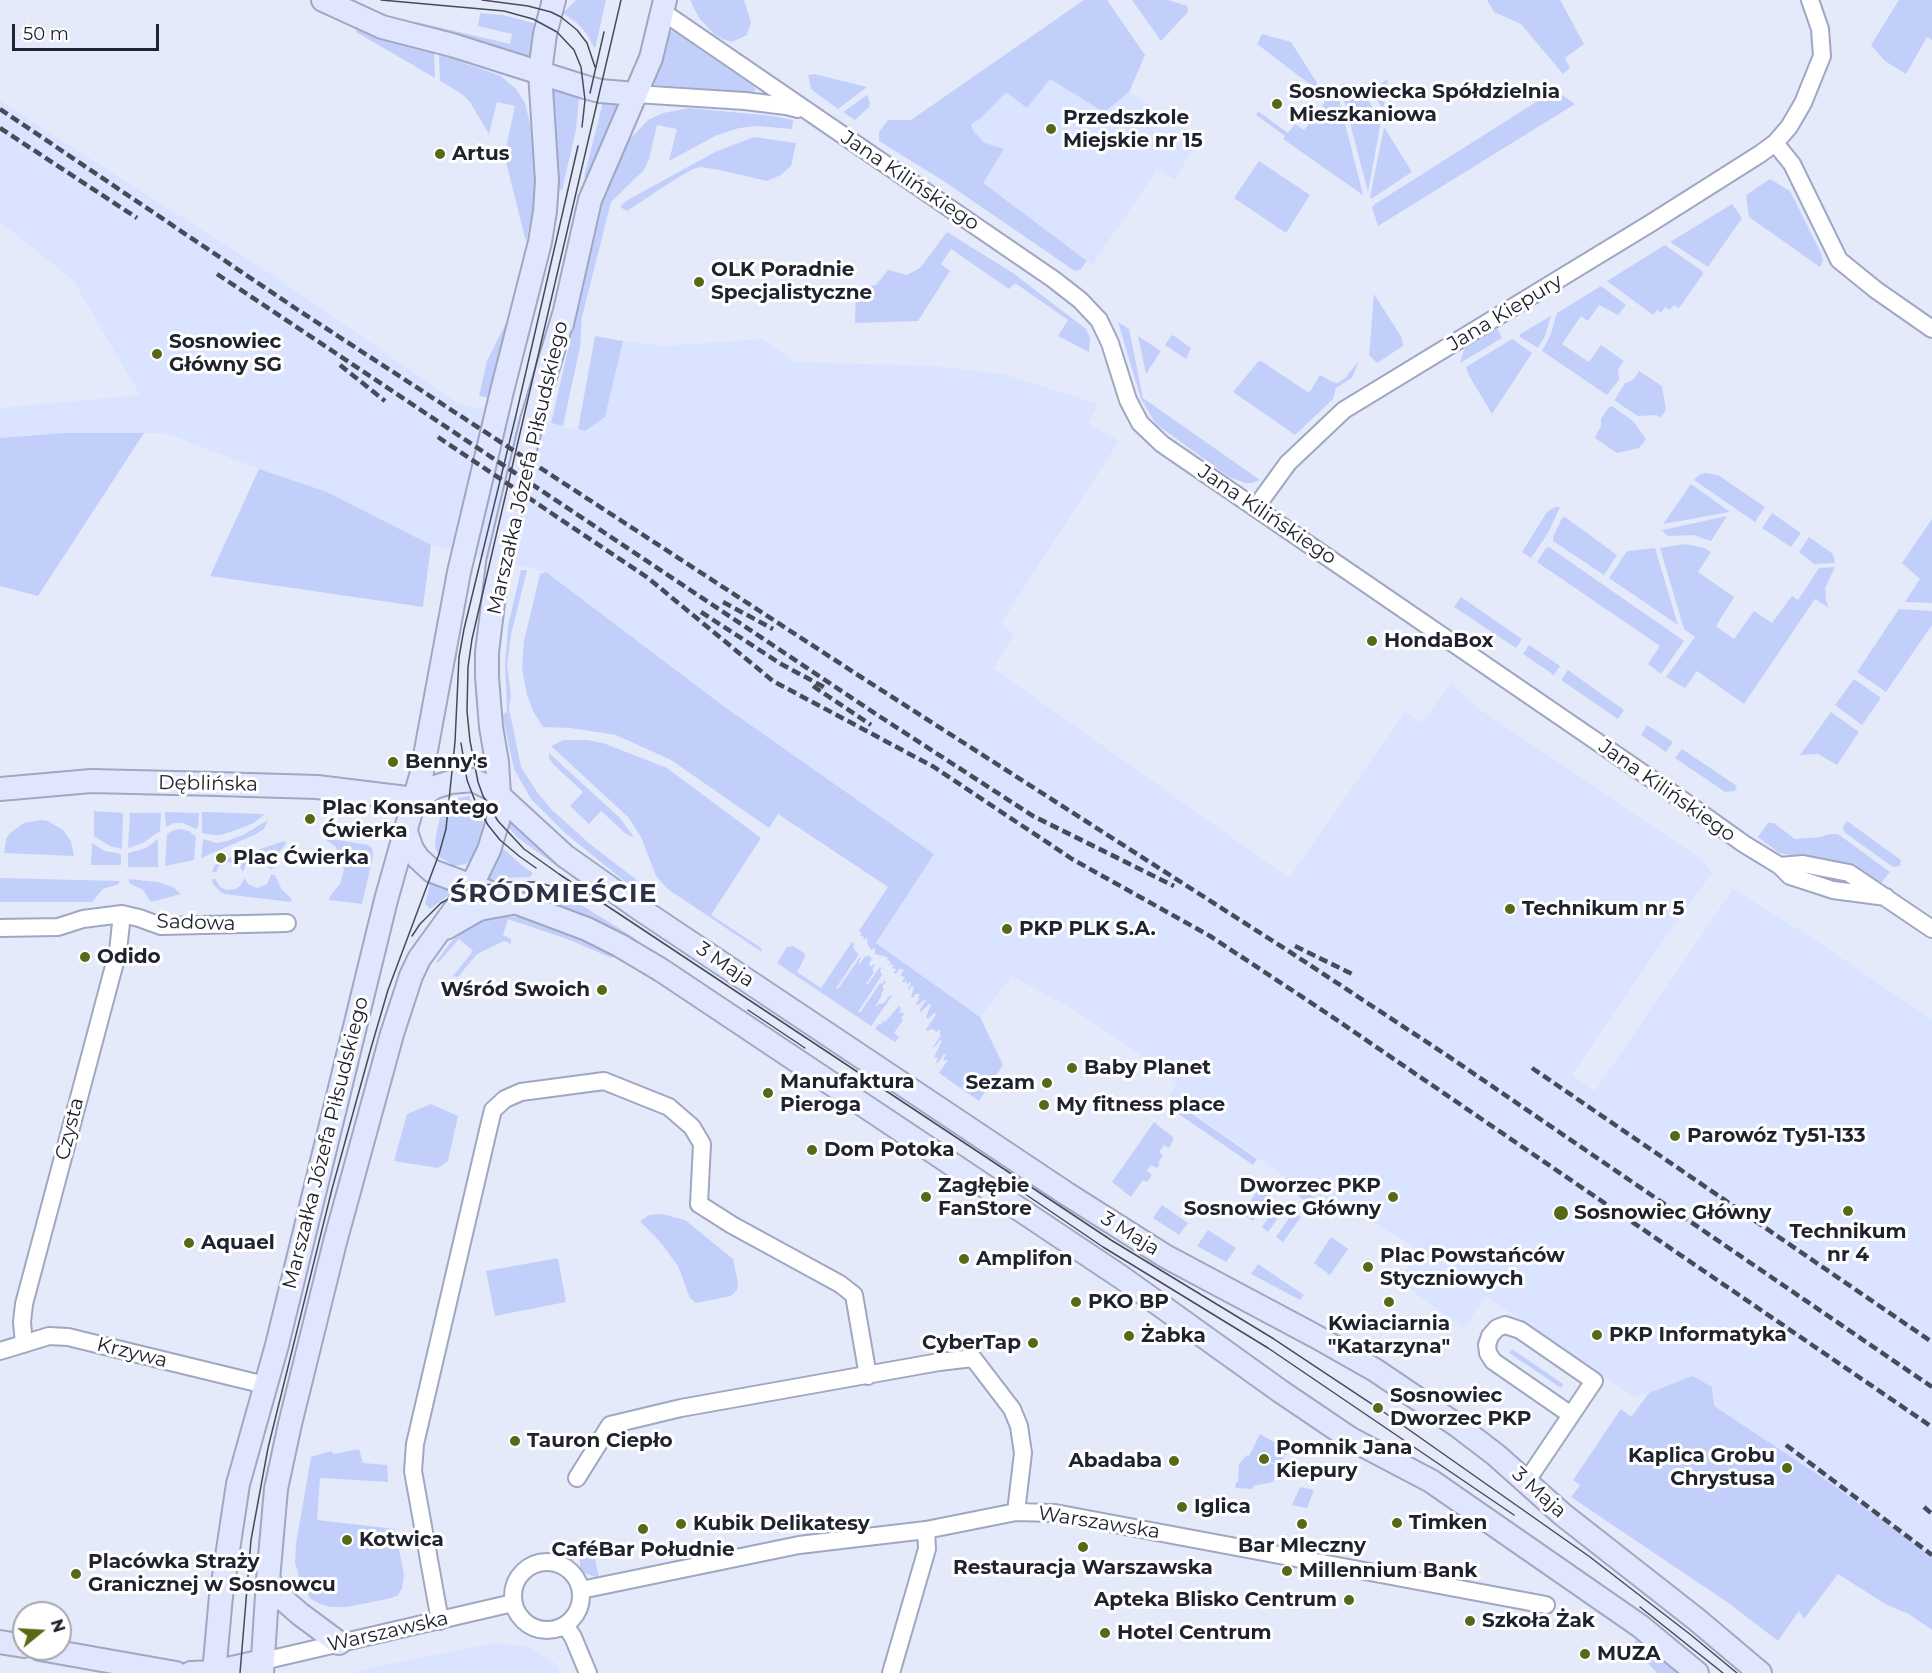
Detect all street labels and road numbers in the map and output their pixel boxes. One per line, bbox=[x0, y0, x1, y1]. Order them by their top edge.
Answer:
street label: Jana Kilińskiego bbox=[836, 126, 984, 236]
street label: Jana Kiepury bbox=[1443, 269, 1567, 357]
street label: Marszałka Józefa Piłsudskiego bbox=[482, 319, 574, 617]
street label: Jana Kilińskiego bbox=[1193, 460, 1341, 570]
street label: Jana Kilińskiego bbox=[1594, 735, 1740, 847]
street label: Dęblińska bbox=[158, 771, 258, 797]
street label: Sadowa bbox=[156, 910, 236, 936]
street label: 3 Maja bbox=[691, 937, 759, 993]
street label: Marszałka Józefa Piłsudskiego bbox=[278, 994, 374, 1292]
street label: Czysta bbox=[51, 1095, 89, 1163]
street label: 3 Maja bbox=[1096, 1207, 1164, 1261]
street label: Krzywa bbox=[94, 1333, 170, 1373]
street label: 3 Maja bbox=[1507, 1462, 1571, 1524]
street label: Warszawska bbox=[1036, 1502, 1162, 1544]
street label: Warszawska bbox=[325, 1606, 451, 1658]

